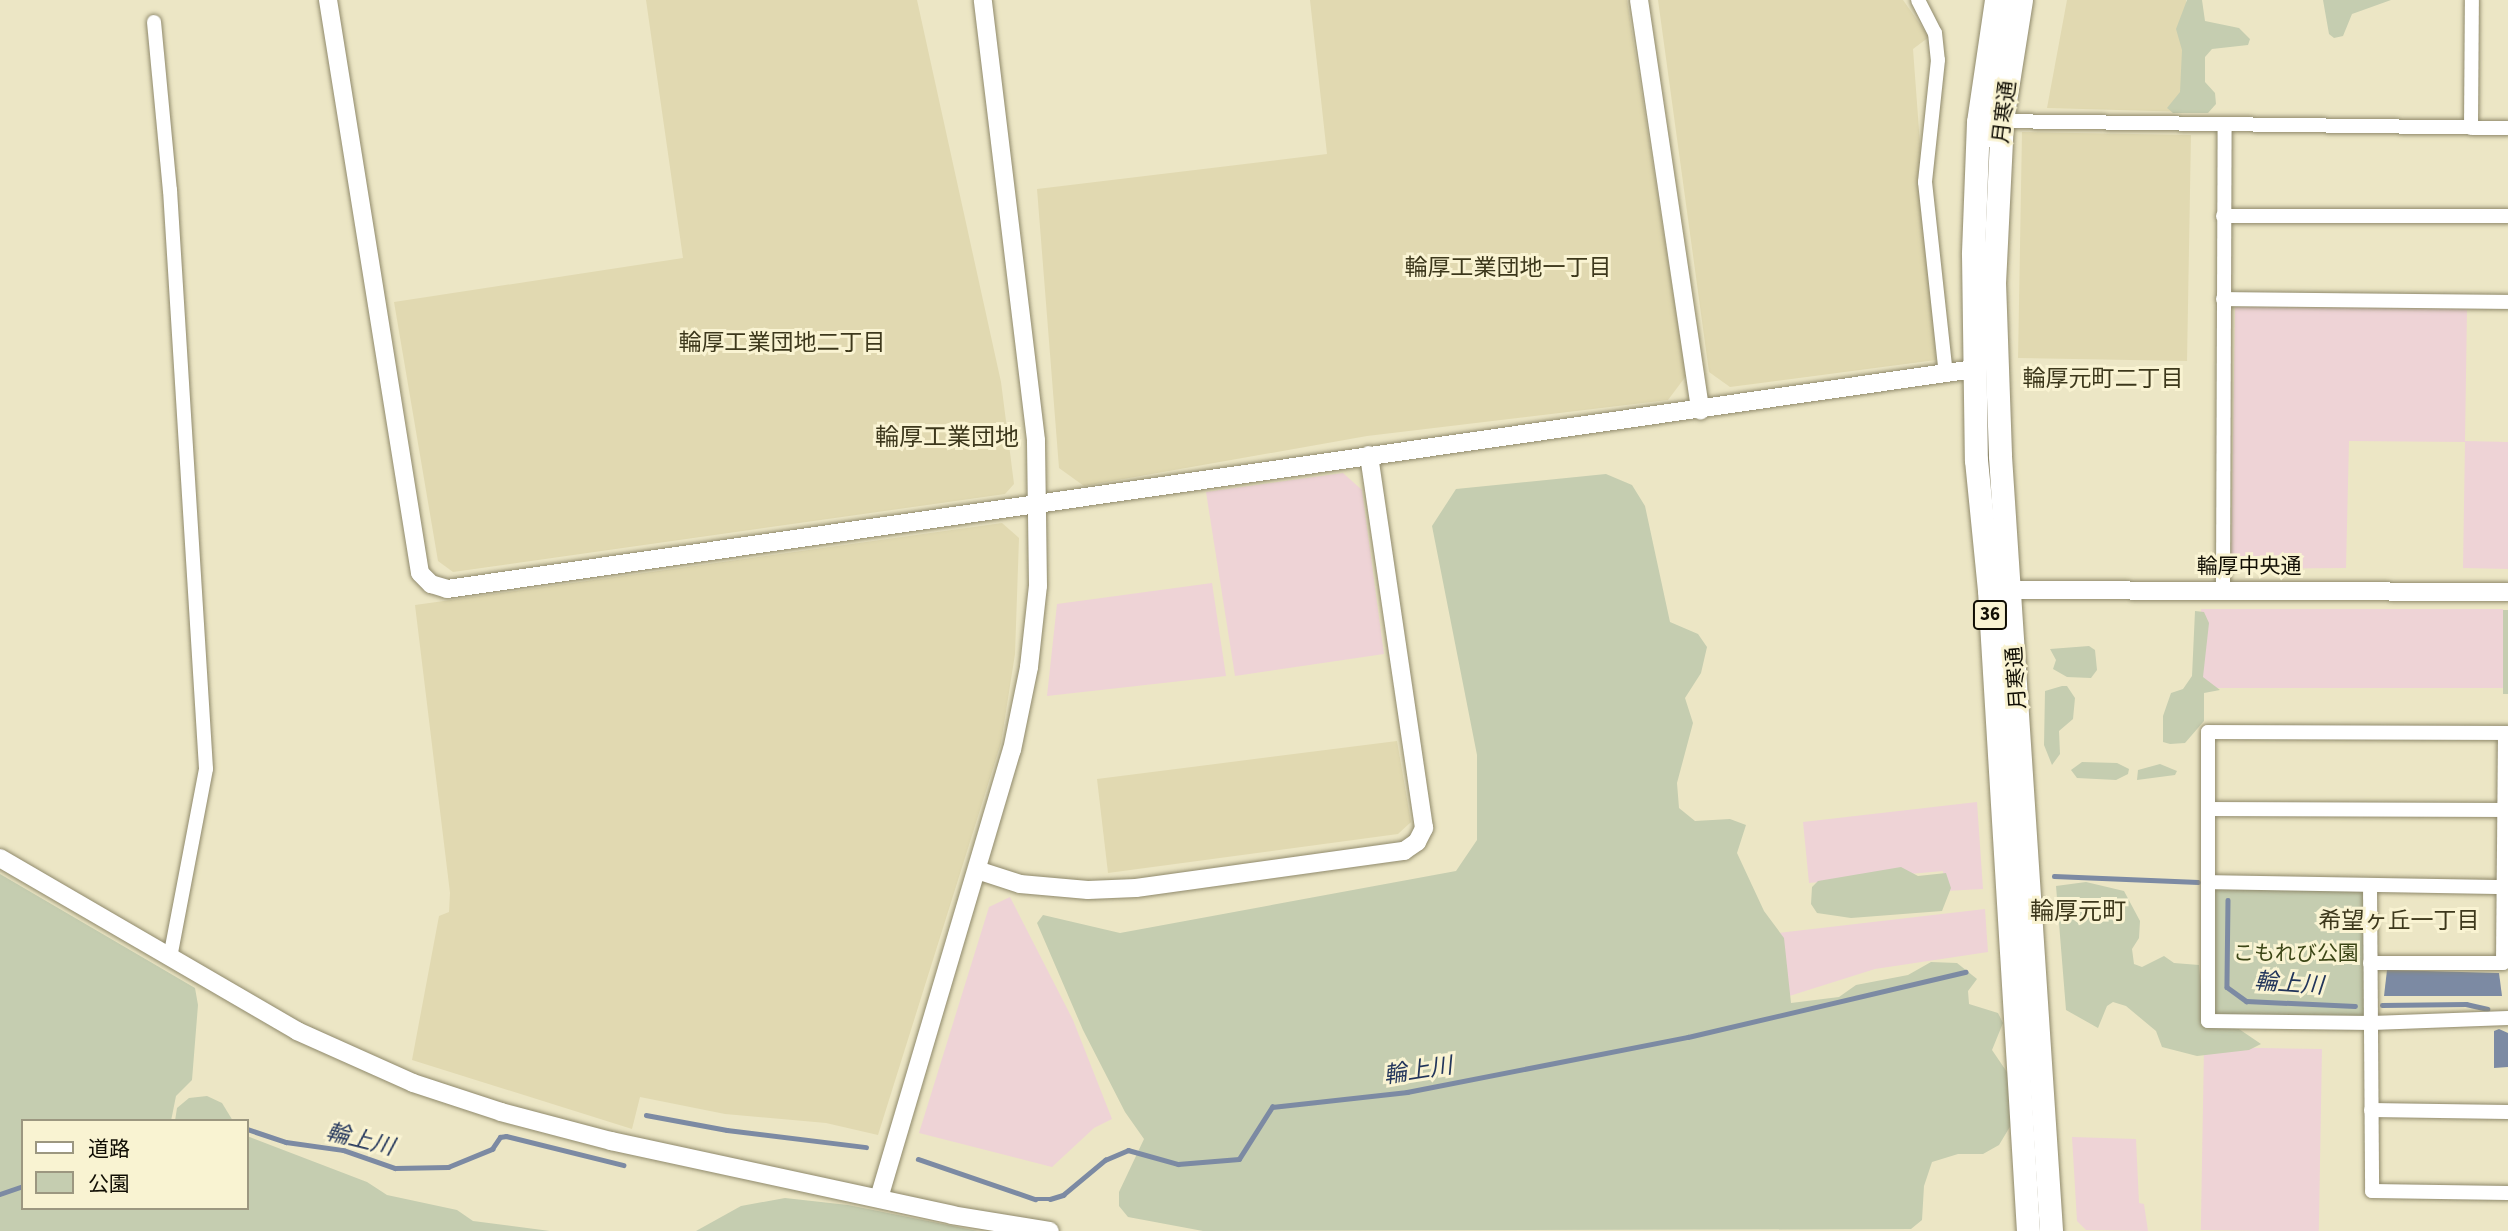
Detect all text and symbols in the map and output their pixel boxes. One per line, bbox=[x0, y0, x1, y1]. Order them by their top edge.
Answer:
street label: 月寒通 bbox=[1988, 79, 2020, 145]
district label: 輪厚工業団地一丁目 bbox=[1405, 254, 1611, 282]
district label: 輪厚工業団地二丁目 bbox=[679, 329, 885, 357]
district label: 輪厚元町二丁目 bbox=[2023, 365, 2183, 393]
district label: 輪厚工業団地 bbox=[875, 424, 1019, 452]
street label: 輪厚中央通 bbox=[2197, 553, 2301, 579]
road number: 36 bbox=[1972, 600, 2008, 630]
street label: 月寒通 bbox=[2001, 646, 2031, 710]
district label: 輪厚元町 bbox=[2030, 898, 2126, 926]
district label: 希望ヶ丘一丁目 bbox=[2319, 907, 2479, 935]
park label: こもれび公園 bbox=[2233, 940, 2359, 966]
water label: 輪上川 bbox=[2254, 968, 2324, 1000]
water label: 輪上川 bbox=[1382, 1052, 1454, 1090]
water label: 輪上川 bbox=[323, 1118, 397, 1162]
legend bbox=[21, 1119, 248, 1210]
text: 道路 bbox=[88, 1134, 130, 1164]
text: 公園 bbox=[88, 1169, 130, 1199]

